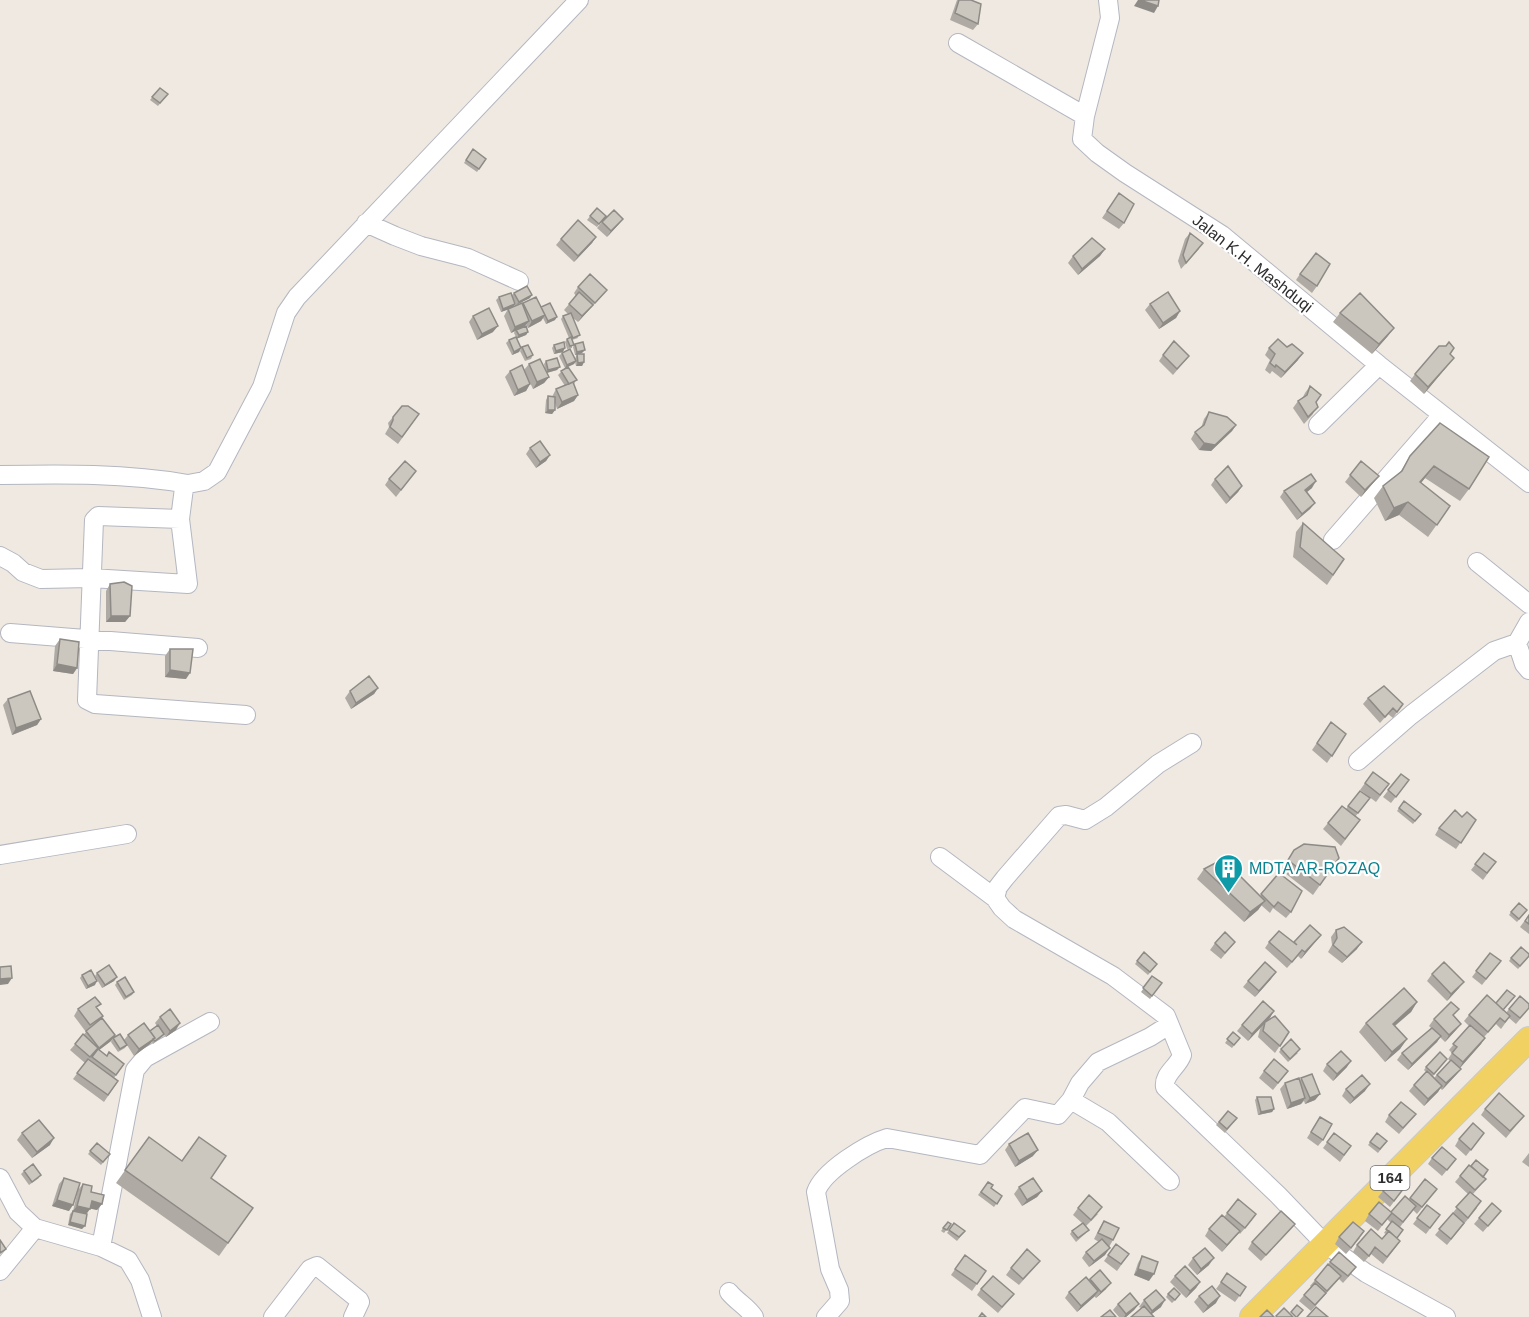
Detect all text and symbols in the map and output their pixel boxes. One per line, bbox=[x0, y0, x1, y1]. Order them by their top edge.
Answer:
street label: Jalan K.H. Mashduqi bbox=[1189, 211, 1316, 316]
building icon: MDTA AR-ROZAQ bbox=[1212, 852, 1244, 894]
place label: MDTA AR-ROZAQ bbox=[1249, 860, 1380, 877]
road number: 164 bbox=[1370, 1166, 1410, 1190]

